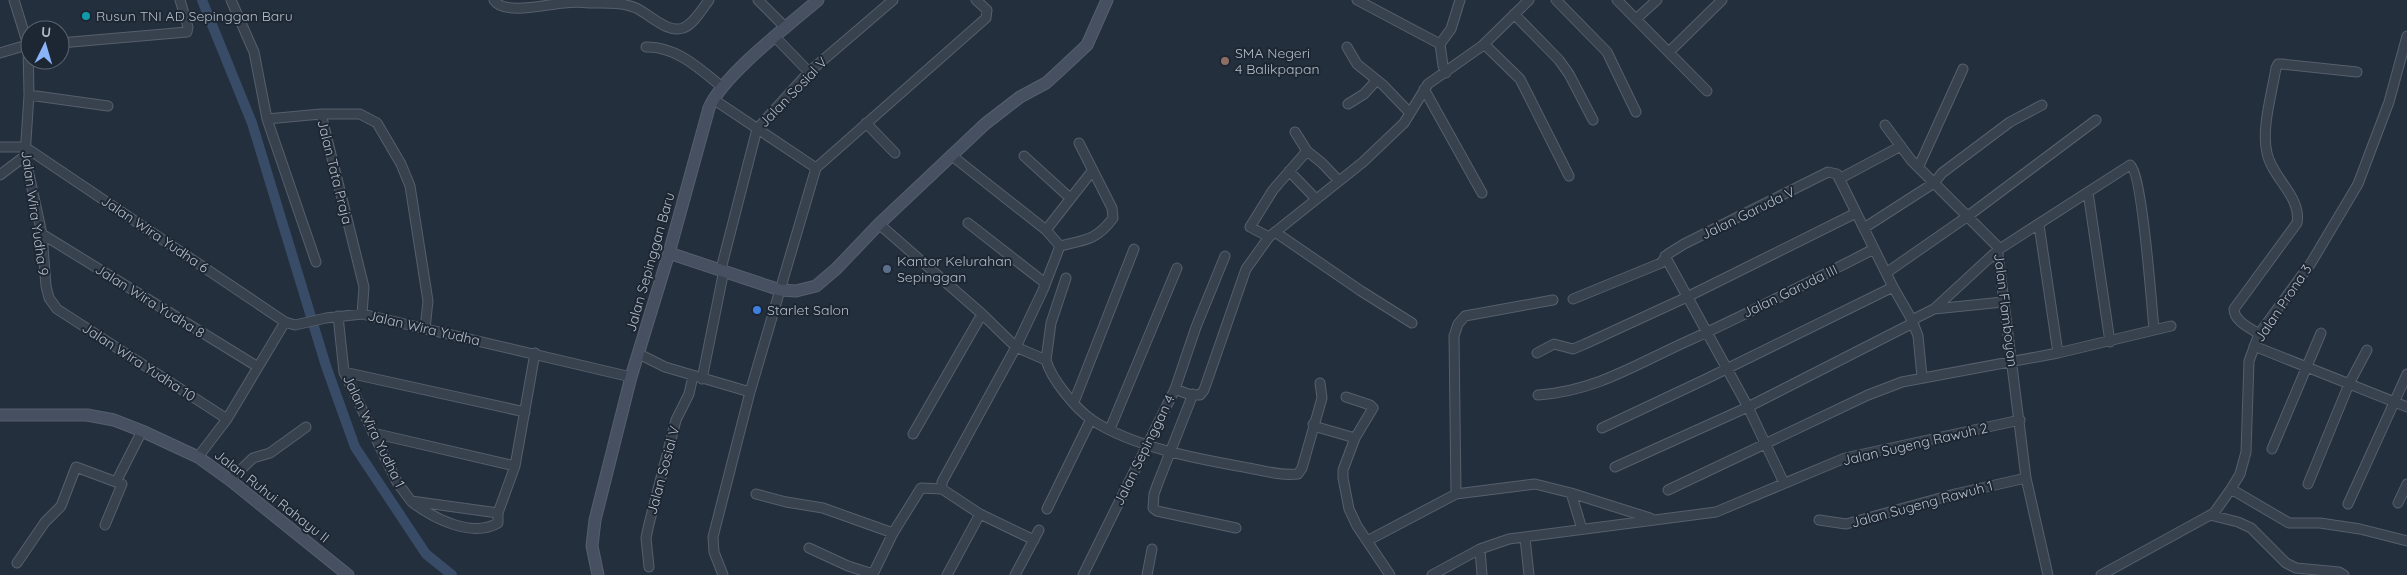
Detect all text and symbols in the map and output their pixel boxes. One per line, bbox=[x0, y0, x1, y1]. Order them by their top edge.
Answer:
place label: Rusun TNI AD Sepinggan Baru bbox=[96, 7, 293, 25]
marker: Rusun TNI AD Sepinggan Baru bbox=[80, 10, 92, 22]
north arrow bbox=[20, 20, 70, 70]
text: U bbox=[40, 23, 52, 41]
place label: SMA Negeri 4 Balikpapan bbox=[1235, 44, 1320, 78]
street label: Jalan Sosial V bbox=[755, 53, 831, 131]
marker: SMA Negeri 4 Balikpapan bbox=[1219, 55, 1231, 67]
street label: Jalan Tata Praja bbox=[313, 118, 357, 226]
street label: Jalan Wira Yudha 9 bbox=[17, 149, 53, 277]
street label: Jalan Garuda V bbox=[1698, 183, 1798, 243]
street label: Jalan Sepinggan Baru bbox=[621, 190, 679, 334]
street label: Jalan Wira Yudha 6 bbox=[98, 191, 213, 277]
place label: Kantor Kelurahan Sepinggan bbox=[897, 252, 1012, 286]
street label: Jalan Flamboyan bbox=[1990, 252, 2022, 368]
street label: Jalan Wira Yudha 8 bbox=[92, 260, 208, 342]
street label: Jalan Garuda III bbox=[1740, 260, 1840, 322]
street label: Jalan Prona 3 bbox=[2250, 261, 2316, 345]
marker: Kantor Kelurahan Sepinggan bbox=[881, 263, 893, 275]
place label: Starlet Salon bbox=[767, 301, 849, 319]
marker: Starlet Salon bbox=[751, 304, 763, 316]
street label: Jalan Wira Yudha bbox=[366, 306, 482, 350]
street label: Jalan Wira Yudha 10 bbox=[79, 319, 199, 405]
street label: Jalan Wira Yudha 1 bbox=[339, 372, 409, 490]
street label: Jalan Sepinggan 4 bbox=[1109, 392, 1179, 508]
street label: Jalan Sugeng Rawuh 2 bbox=[1841, 418, 1990, 469]
street label: Jalan Sosial V bbox=[643, 424, 683, 516]
street label: Jalan Ruhui Rahayu II bbox=[211, 445, 333, 547]
street label: Jalan Sugeng Rawuh 1 bbox=[1849, 476, 1995, 532]

